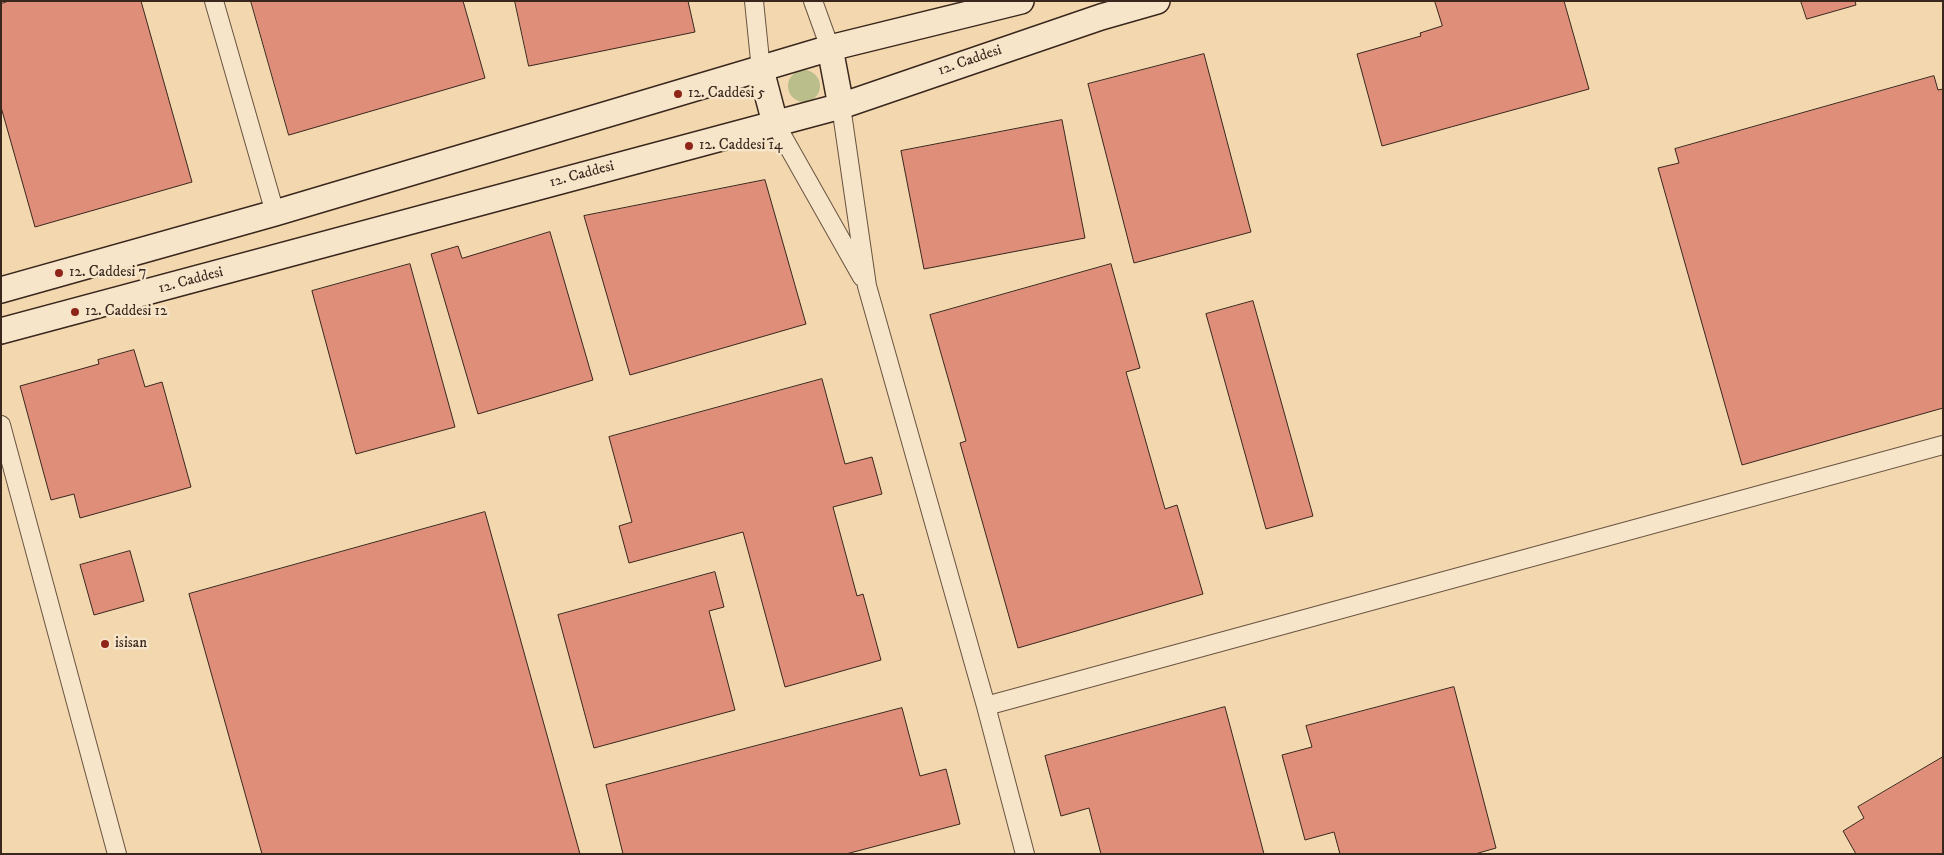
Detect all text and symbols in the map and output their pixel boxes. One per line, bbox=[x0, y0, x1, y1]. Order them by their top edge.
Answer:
street label: 12. Caddesi bbox=[936, 42, 1004, 80]
place label: 12. Caddesi 5 bbox=[688, 85, 765, 103]
marker: 12. Caddesi 5 bbox=[672, 88, 684, 100]
place label: 12. Caddesi 14 bbox=[699, 137, 783, 155]
marker: 12. Caddesi 14 bbox=[683, 140, 695, 152]
street label: 12. Caddesi bbox=[548, 158, 616, 192]
place label: 12. Caddesi 7 bbox=[69, 264, 146, 282]
street label: 12. Caddesi bbox=[157, 264, 225, 298]
marker: 12. Caddesi 7 bbox=[53, 267, 65, 279]
place label: 12. Caddesi 12 bbox=[85, 303, 167, 321]
marker: 12. Caddesi 12 bbox=[69, 306, 81, 318]
place label: isisan bbox=[115, 635, 147, 653]
marker: isisan bbox=[99, 638, 111, 650]

